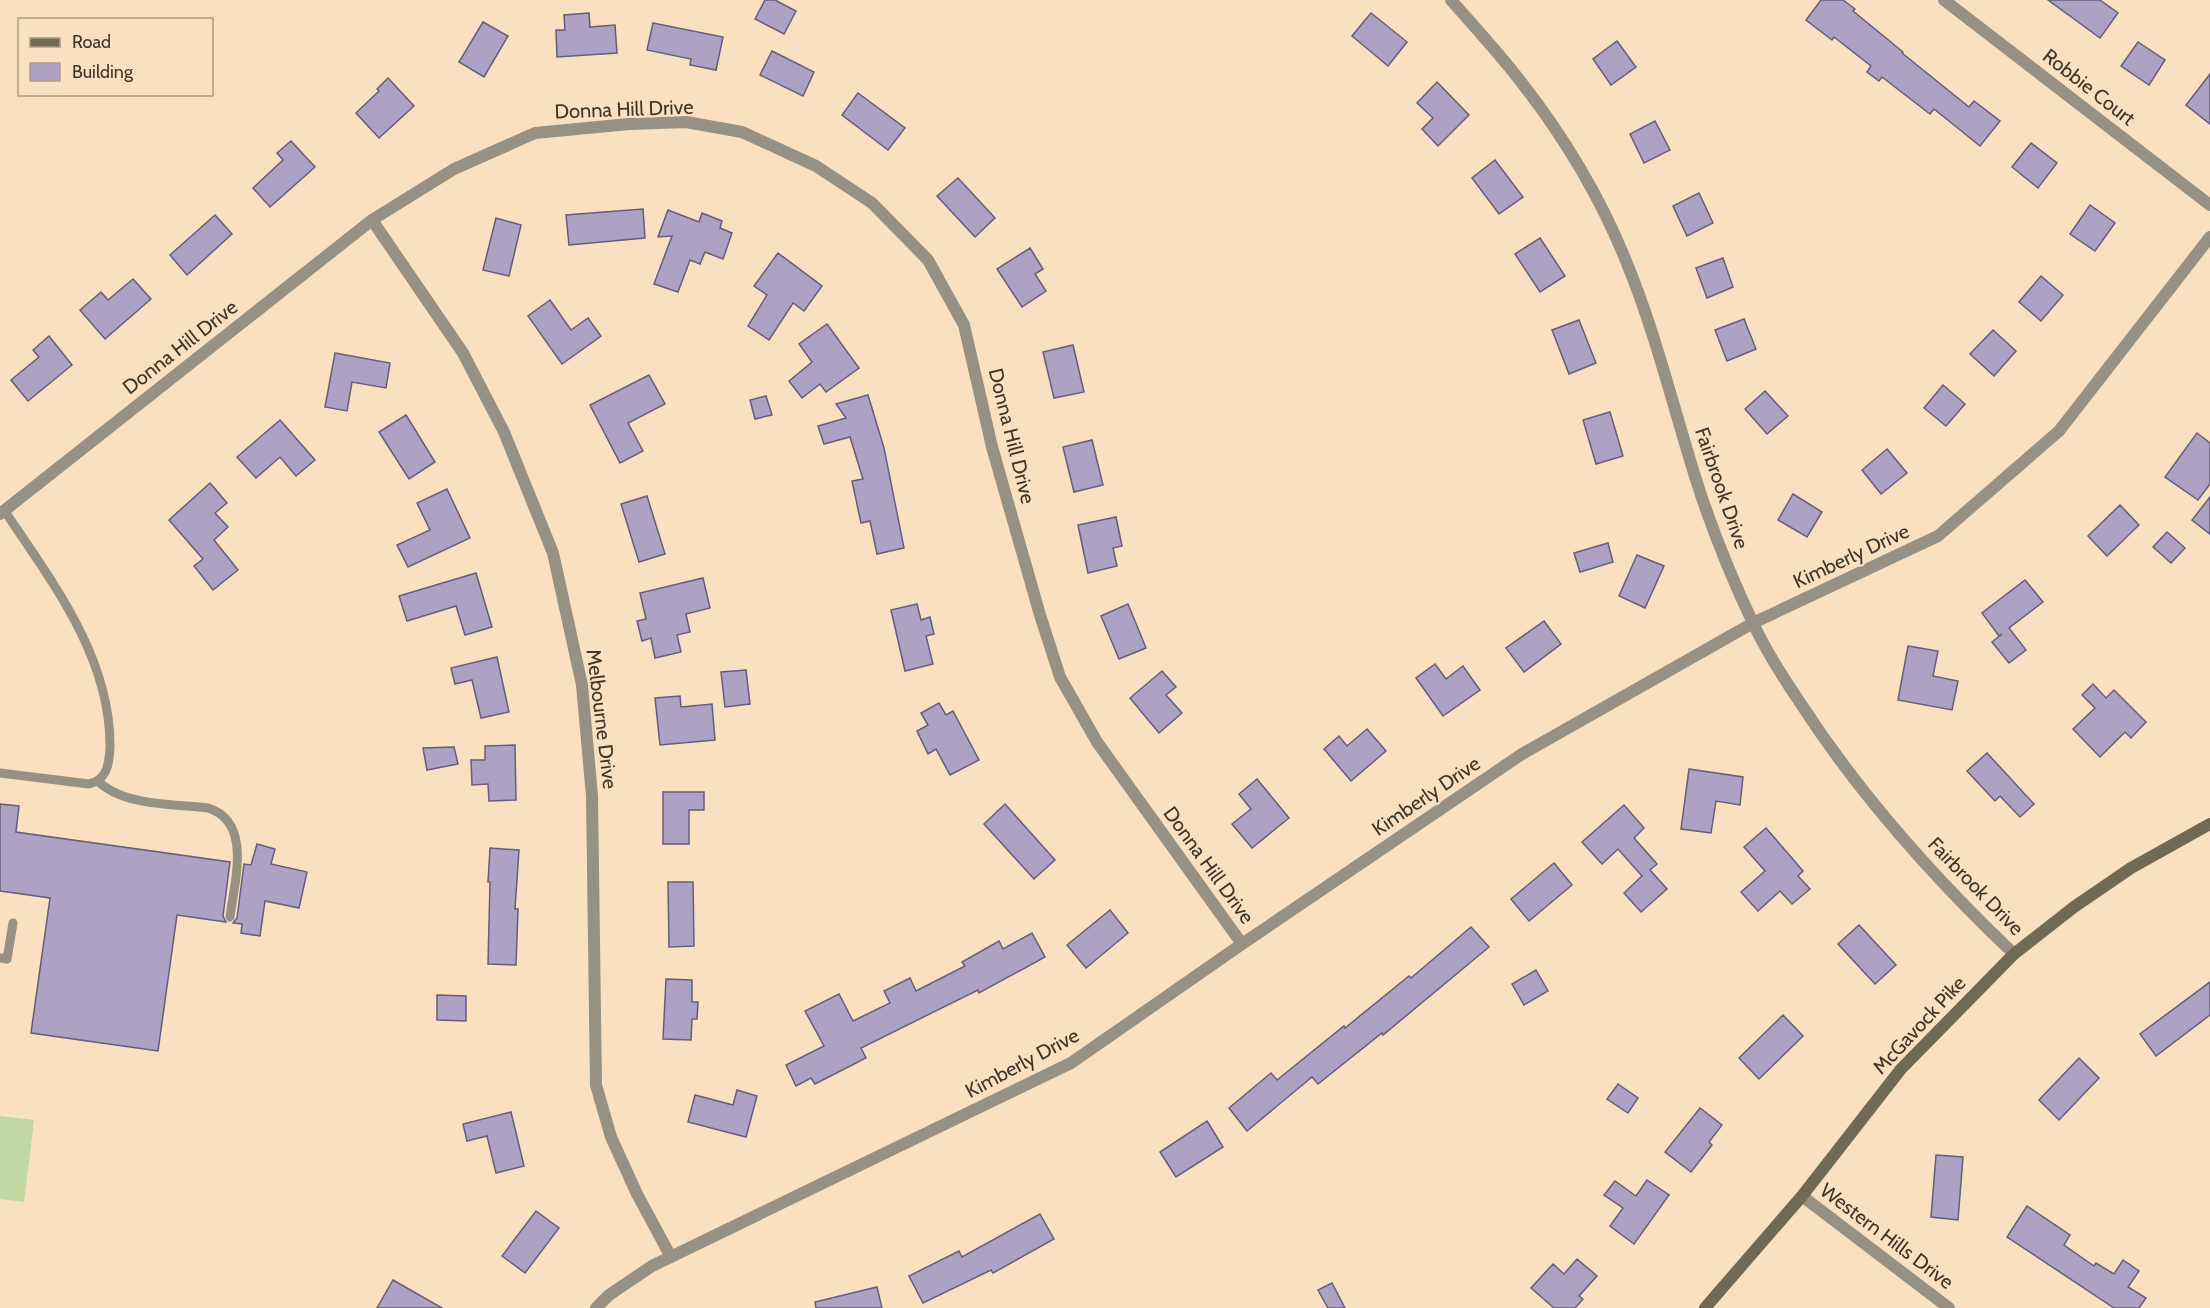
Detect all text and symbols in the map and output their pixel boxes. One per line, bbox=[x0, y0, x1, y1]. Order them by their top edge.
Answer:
legend bbox=[18, 18, 213, 96]
text: Road bbox=[72, 31, 111, 53]
street label: Robbie Court bbox=[2038, 44, 2140, 131]
text: Building bbox=[72, 61, 134, 83]
street label: Donna Hill Drive bbox=[554, 95, 694, 123]
street label: Donna Hill Drive bbox=[118, 295, 242, 399]
street label: Donna Hill Drive bbox=[984, 366, 1040, 506]
street label: Fairbrook Drive bbox=[1690, 424, 1754, 552]
street label: Kimberly Drive bbox=[1789, 519, 1913, 593]
street label: Melbourne Drive bbox=[582, 648, 622, 790]
street label: Kimberly Drive bbox=[1367, 751, 1485, 841]
street label: Donna Hill Drive bbox=[1158, 802, 1260, 928]
street label: Fairbrook Drive bbox=[1923, 832, 2029, 940]
street label: McGavock Pike bbox=[1868, 971, 1970, 1079]
street label: Kimberly Drive bbox=[961, 1023, 1083, 1103]
street label: Western Hills Drive bbox=[1816, 1178, 1958, 1294]

